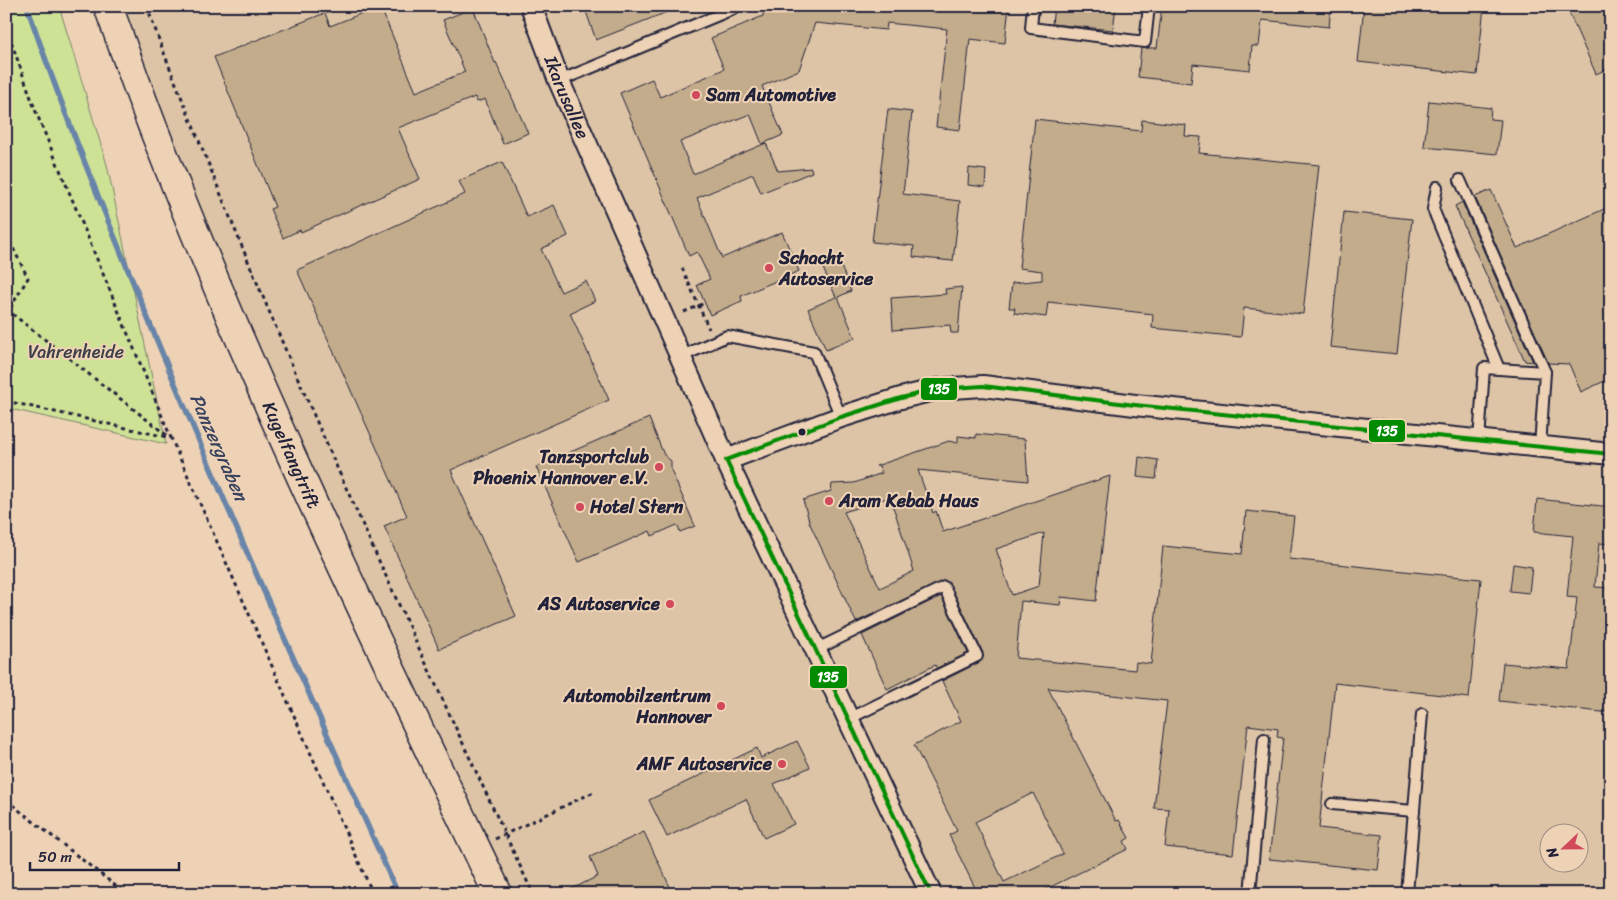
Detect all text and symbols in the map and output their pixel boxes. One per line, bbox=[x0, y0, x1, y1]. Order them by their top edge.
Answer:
street label: Ikarusallee bbox=[535, 50, 599, 144]
place label: Sam Automotive bbox=[705, 79, 836, 111]
marker: Sam Automotive bbox=[690, 89, 702, 101]
place label: Schacht Autoservice bbox=[778, 242, 874, 295]
marker: Schacht Autoservice bbox=[763, 262, 775, 274]
park label: Vahrenheide bbox=[28, 336, 124, 368]
line badge: 135 bbox=[920, 377, 958, 401]
text: 135 bbox=[928, 377, 951, 402]
water label: Panzergraben bbox=[181, 388, 258, 508]
street label: Kugelfangtrift bbox=[253, 396, 330, 515]
line badge: 135 bbox=[1368, 419, 1406, 443]
text: 135 bbox=[1376, 419, 1399, 444]
unlabelled marker bbox=[797, 427, 807, 437]
place label: Tanzsportclub Phoenix Hannover e.V. bbox=[473, 441, 649, 494]
marker: Tanzsportclub Phoenix Hannover e.V. bbox=[653, 461, 665, 473]
place label: Aram Kebab Haus bbox=[838, 485, 980, 517]
place label: Hotel Stern bbox=[589, 491, 683, 523]
marker: Aram Kebab Haus bbox=[823, 495, 835, 507]
marker: Hotel Stern bbox=[574, 501, 586, 513]
place label: AS Autoservice bbox=[537, 588, 661, 620]
marker: AS Autoservice bbox=[664, 598, 676, 610]
line badge: 135 bbox=[809, 665, 848, 689]
text: 135 bbox=[817, 665, 840, 690]
place label: Automobilzentrum Hannover bbox=[563, 680, 713, 733]
marker: Automobilzentrum Hannover bbox=[715, 700, 727, 712]
place label: AMF Autoservice bbox=[636, 748, 773, 780]
marker: AMF Autoservice bbox=[776, 758, 788, 770]
north arrow bbox=[1540, 822, 1590, 872]
scale bar bbox=[30, 840, 179, 872]
text: N bbox=[1539, 843, 1566, 863]
text: 50 m bbox=[38, 844, 73, 870]

